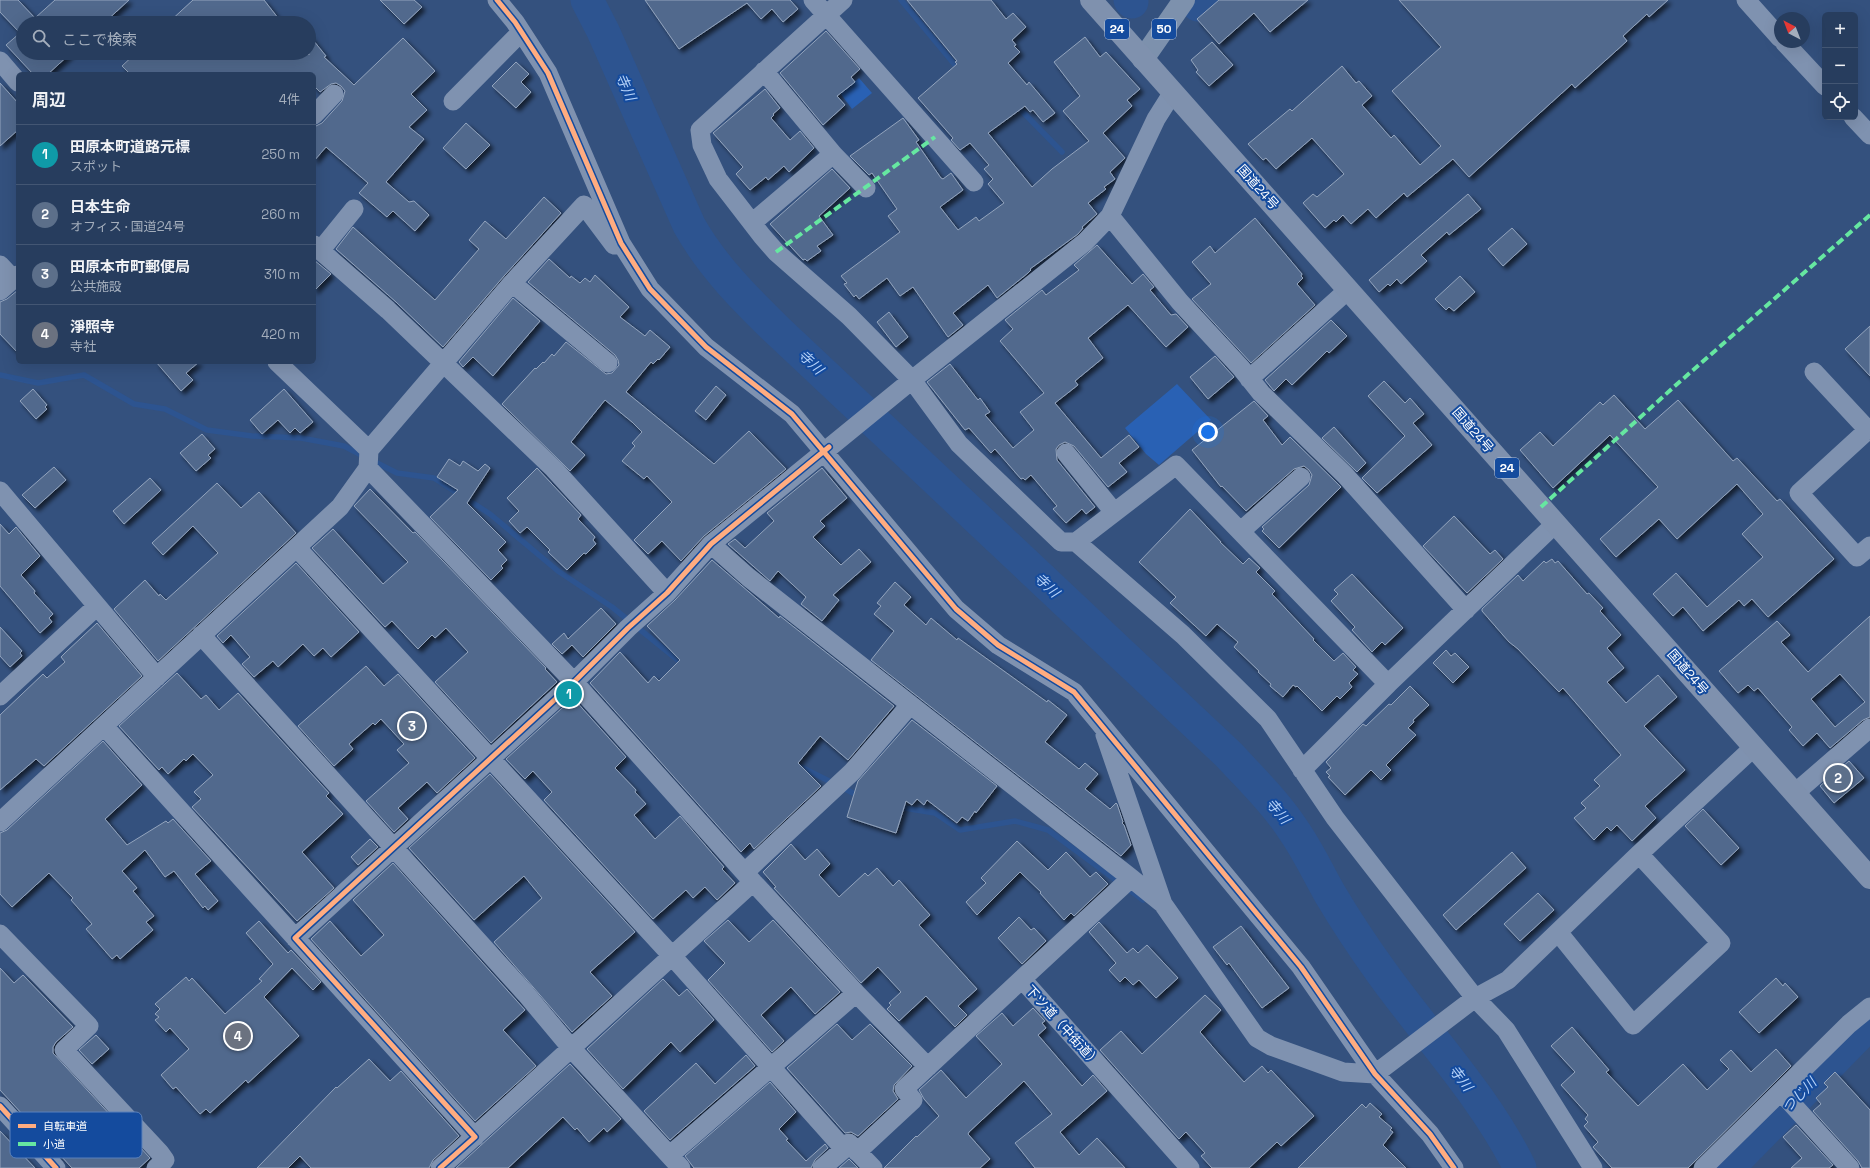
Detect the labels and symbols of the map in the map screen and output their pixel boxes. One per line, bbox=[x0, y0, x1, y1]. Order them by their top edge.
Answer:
north arrow bbox=[1774, 12, 1810, 48]
road number: 24 bbox=[1105, 19, 1129, 39]
road number: 50 bbox=[1152, 19, 1176, 39]
water label: 寺川 bbox=[612, 71, 641, 105]
street label: 国道24号 bbox=[1233, 161, 1283, 213]
water label: 寺川 bbox=[795, 346, 829, 379]
street label: 国道24号 bbox=[1449, 404, 1497, 456]
your location bbox=[1198, 422, 1218, 442]
road number: 24 bbox=[1495, 458, 1519, 478]
water label: 寺川 bbox=[1031, 569, 1065, 602]
street label: 国道24号 bbox=[1664, 646, 1712, 698]
pin: 1 bbox=[556, 679, 582, 709]
pin: 3 bbox=[399, 711, 425, 741]
pin: 2 bbox=[1825, 763, 1851, 793]
water label: 寺川 bbox=[1262, 794, 1295, 829]
street label: 下ツ道（中街道） bbox=[1022, 982, 1104, 1070]
pin: 4 bbox=[225, 1021, 251, 1051]
water label: 寺川 bbox=[1445, 1061, 1478, 1096]
water label: つじ川 bbox=[1778, 1072, 1821, 1116]
legend bbox=[10, 1112, 142, 1158]
text: 自転車道 bbox=[43, 1119, 87, 1133]
text: 小道 bbox=[43, 1137, 65, 1151]

